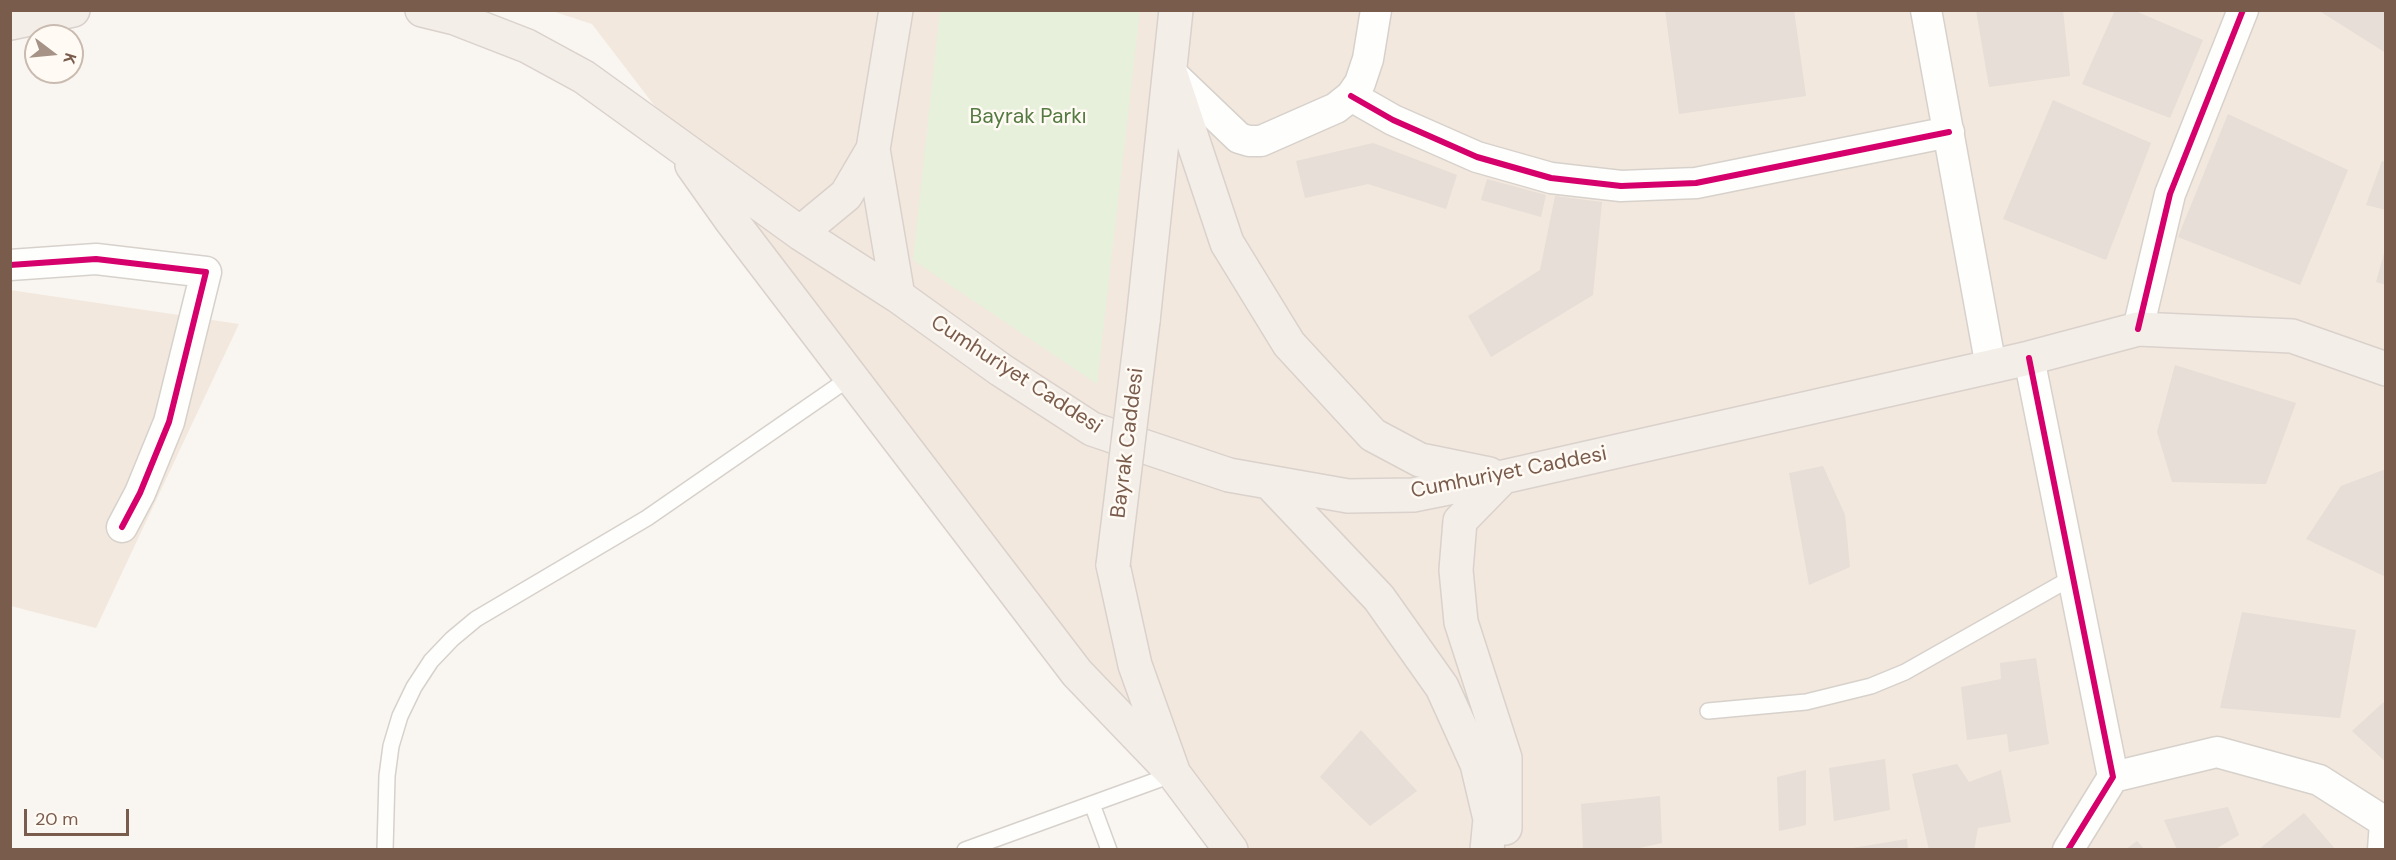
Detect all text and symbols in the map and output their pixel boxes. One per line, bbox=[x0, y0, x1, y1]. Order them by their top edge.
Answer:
north arrow bbox=[24, 24, 84, 84]
text: K bbox=[58, 51, 81, 66]
park label: Bayrak Parkı bbox=[970, 104, 1086, 130]
street label: Cumhuriyet Caddesi bbox=[926, 310, 1106, 440]
street label: Bayrak Caddesi bbox=[1106, 366, 1150, 520]
street label: Cumhuriyet Caddesi bbox=[1409, 442, 1609, 504]
scale bar bbox=[27, 797, 132, 835]
text: 20 m bbox=[35, 807, 78, 831]

